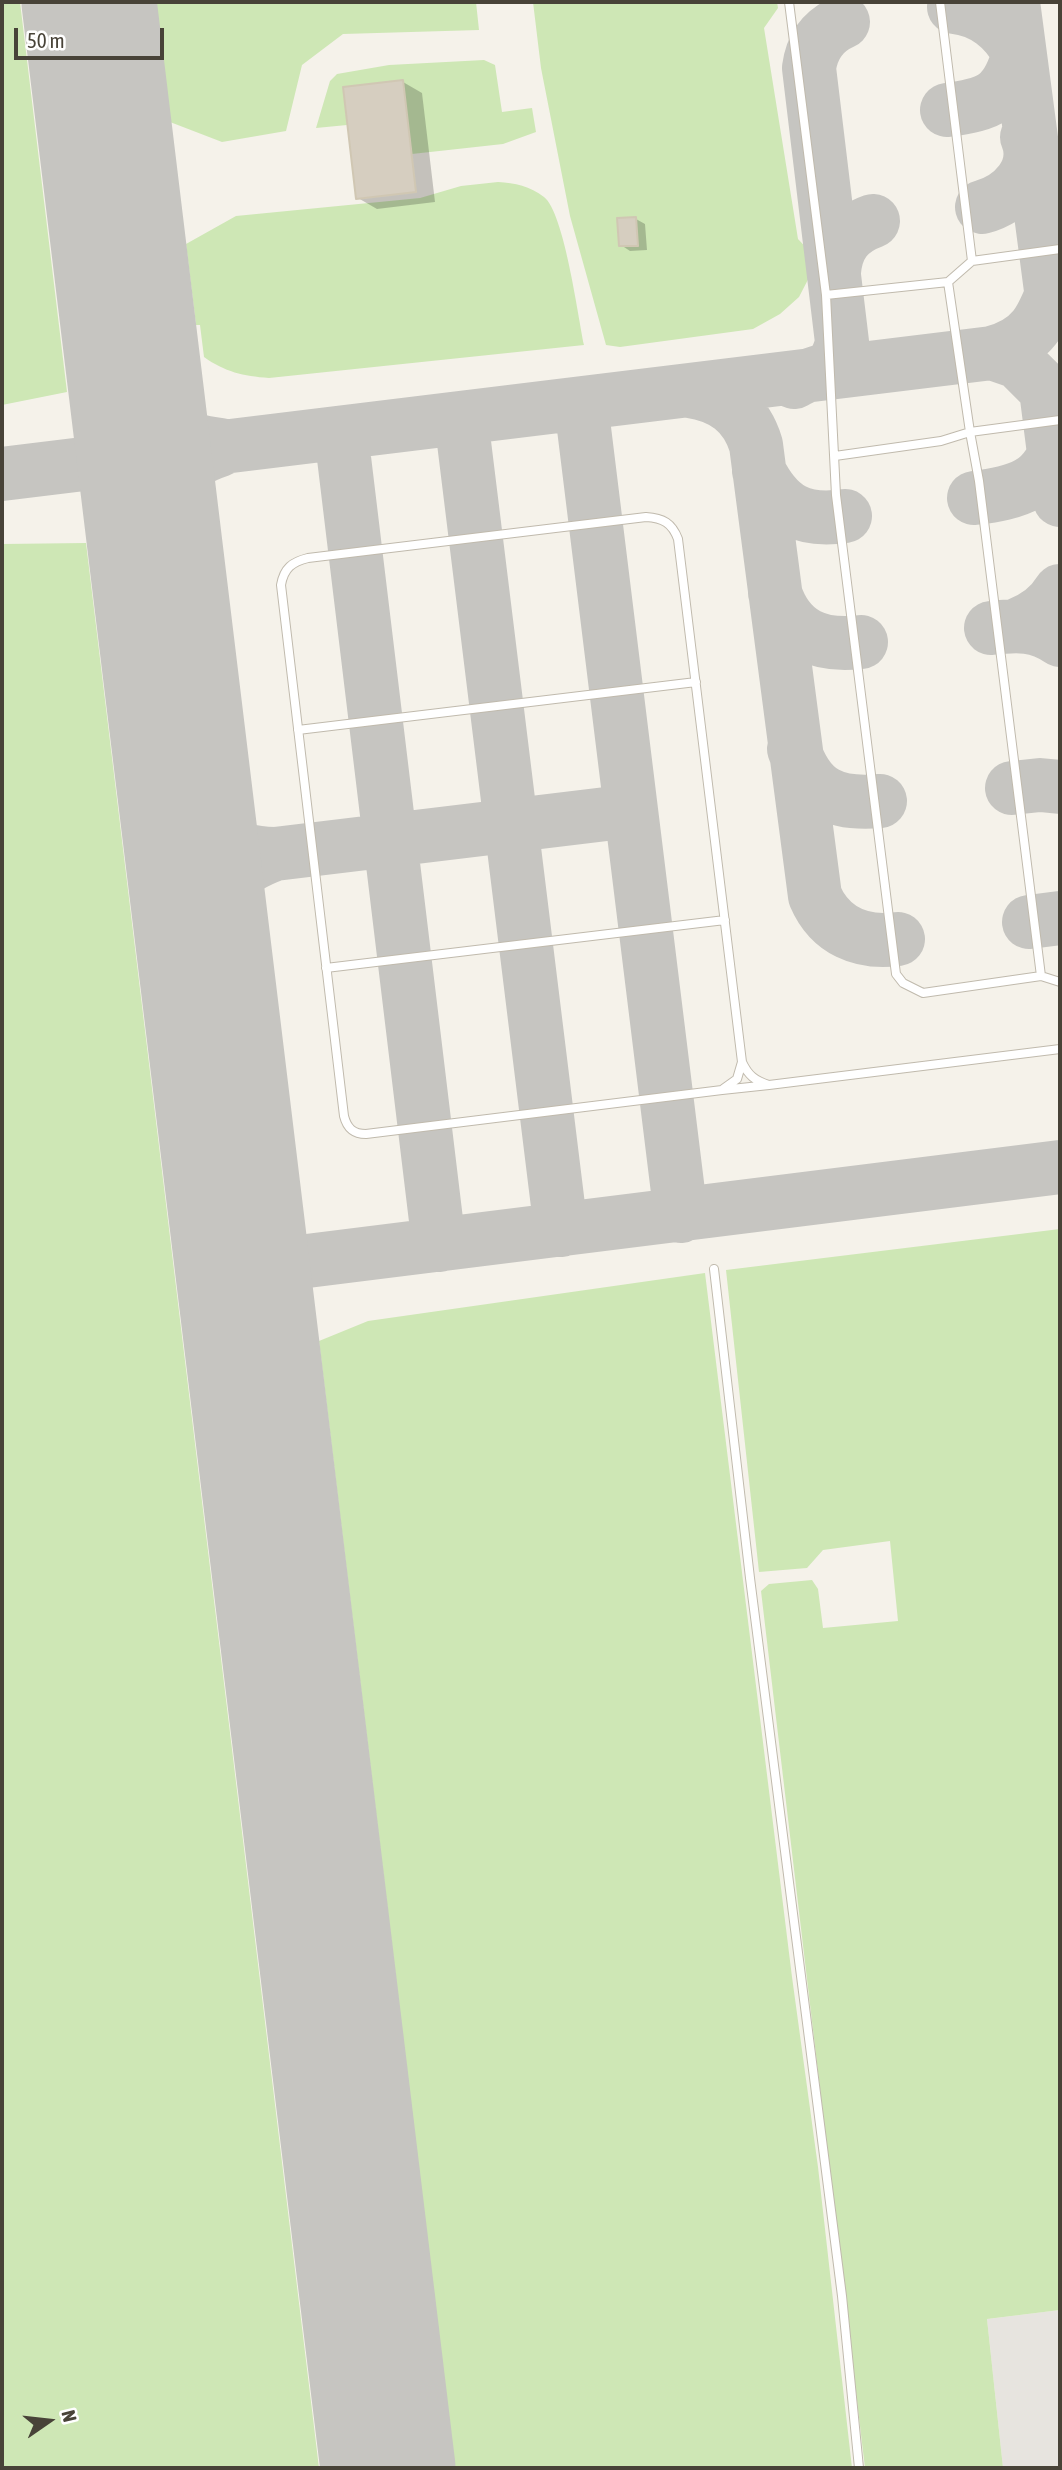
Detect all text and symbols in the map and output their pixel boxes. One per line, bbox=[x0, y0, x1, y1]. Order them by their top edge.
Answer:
scale bar bbox=[18, 14, 168, 58]
text: 50 m bbox=[27, 28, 65, 52]
north arrow bbox=[14, 2386, 84, 2456]
text: N bbox=[57, 2408, 81, 2424]

